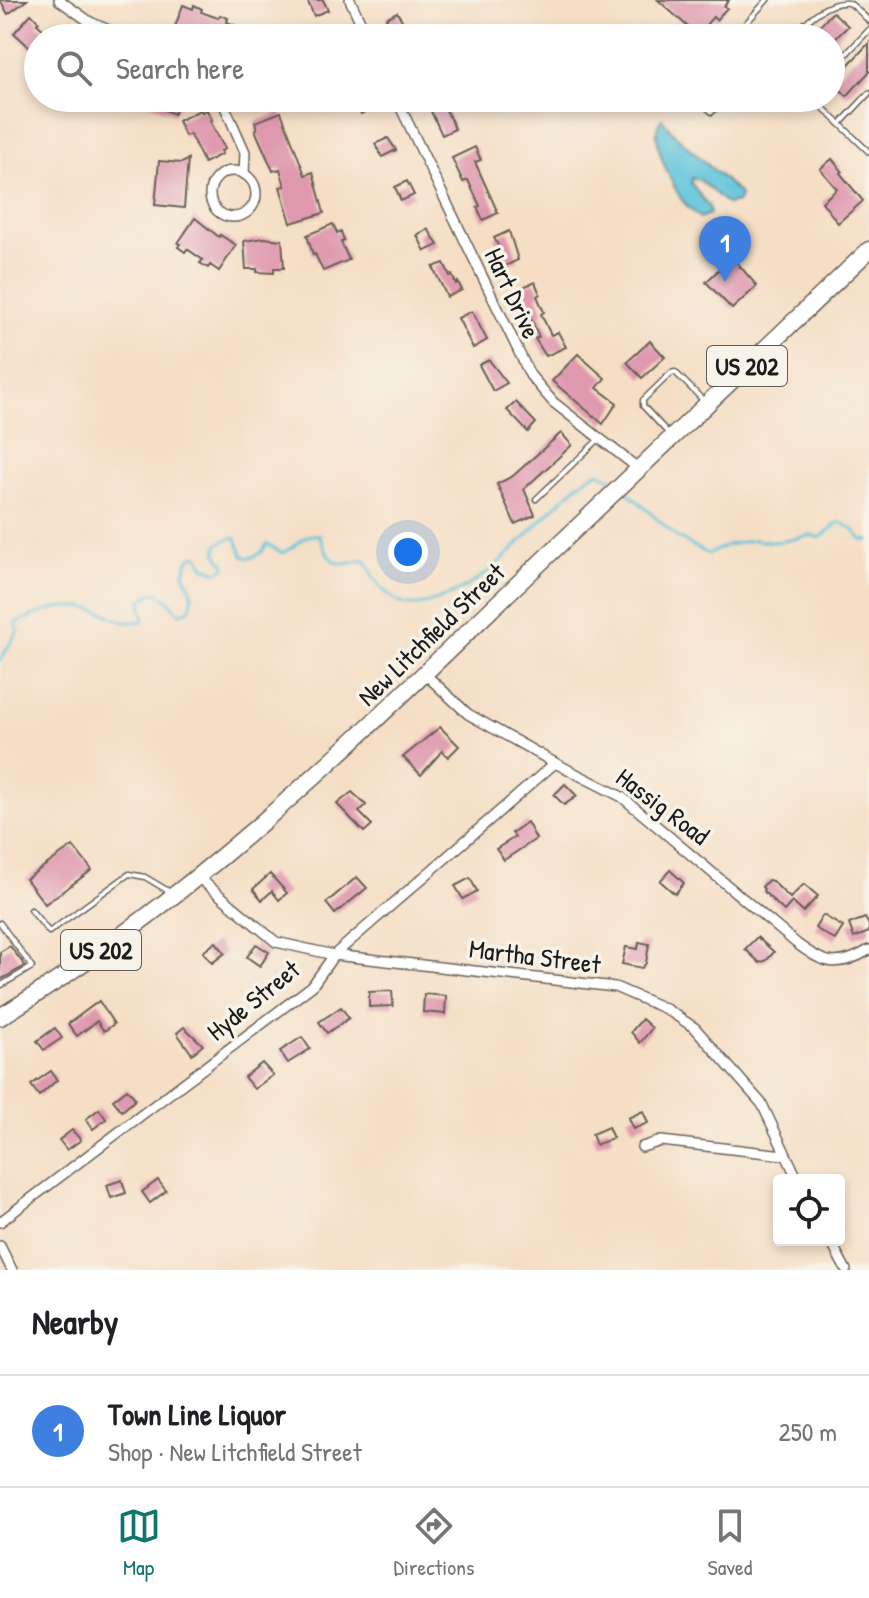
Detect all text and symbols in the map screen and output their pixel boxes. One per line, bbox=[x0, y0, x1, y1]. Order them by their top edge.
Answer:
search box bbox=[24, 24, 845, 112]
icon: search bbox=[52, 46, 96, 90]
text: Search here bbox=[116, 48, 244, 88]
pin: 1 bbox=[699, 216, 751, 282]
street label: Hart Drive bbox=[477, 242, 549, 344]
road number: US 202 bbox=[707, 346, 787, 386]
your location bbox=[388, 532, 428, 572]
street label: New Litchfield Street bbox=[350, 554, 513, 713]
street label: Hassig Road bbox=[609, 759, 717, 853]
road number: US 202 bbox=[61, 930, 141, 970]
street label: Martha Street bbox=[467, 931, 604, 982]
street label: Hyde Street bbox=[199, 951, 308, 1048]
map controls bbox=[773, 1174, 845, 1246]
button: locate bbox=[773, 1174, 845, 1246]
text: Nearby bbox=[32, 1299, 118, 1345]
text: Town Line Liquor bbox=[108, 1394, 286, 1434]
text: 1 bbox=[53, 1414, 63, 1449]
text: 250 m bbox=[779, 1414, 837, 1449]
text: Shop · New Litchfield Street bbox=[108, 1434, 362, 1469]
tab: Map bbox=[117, 1504, 161, 1582]
tab: Directions bbox=[394, 1504, 475, 1582]
tab: Saved bbox=[708, 1504, 752, 1582]

